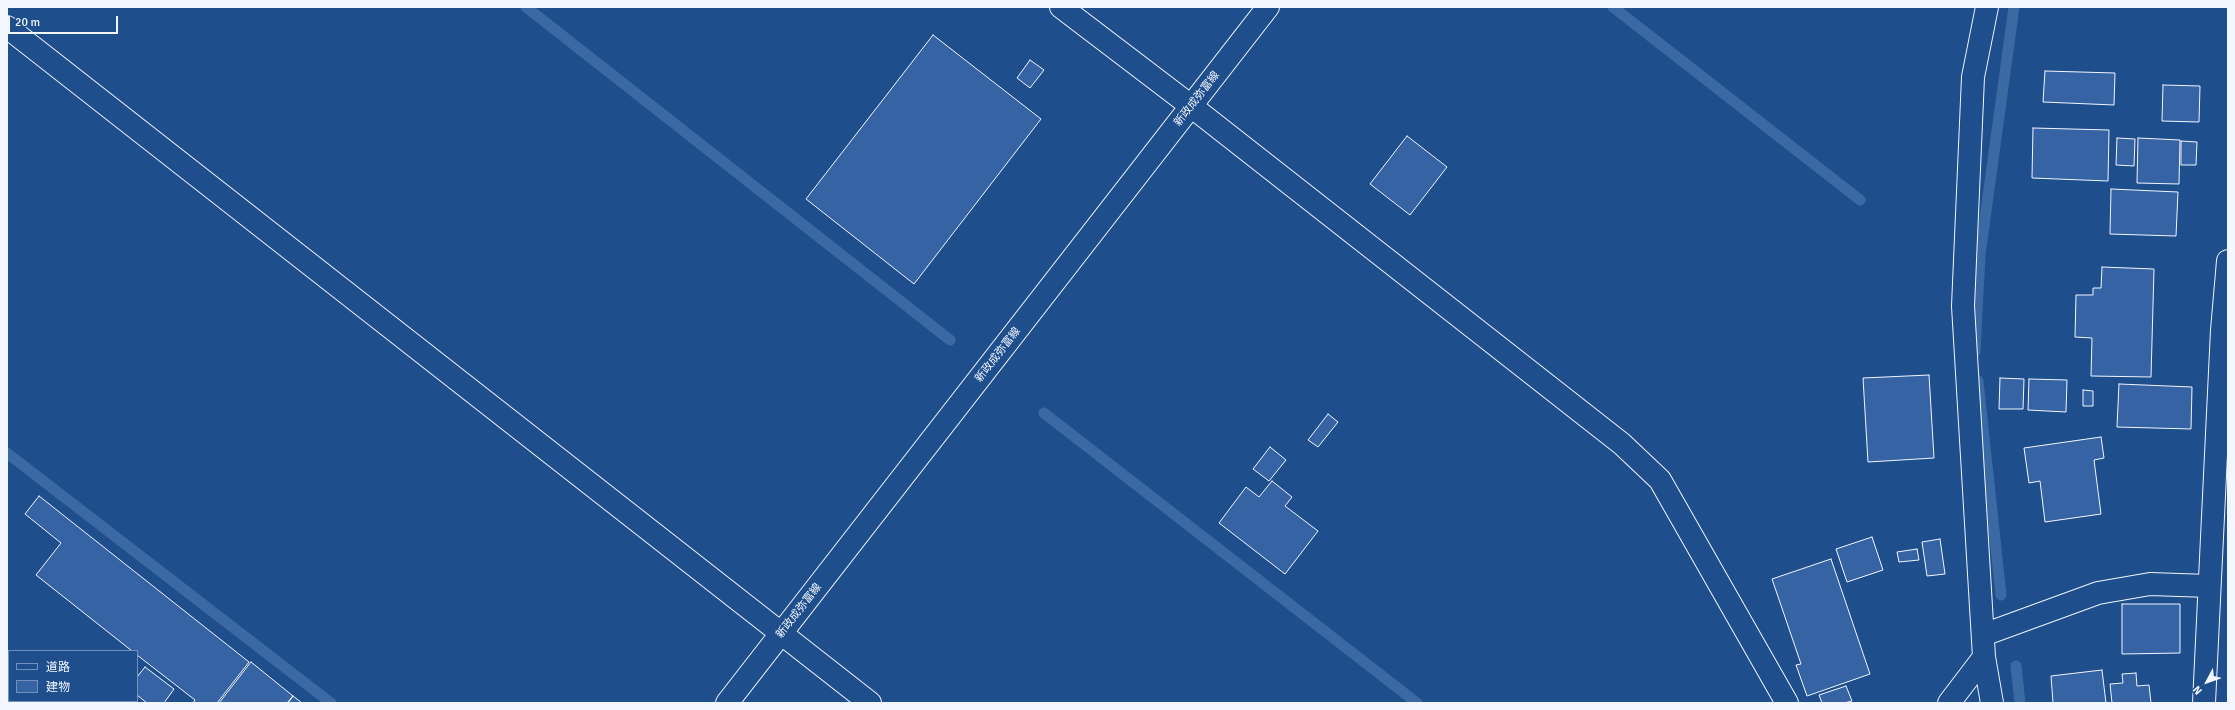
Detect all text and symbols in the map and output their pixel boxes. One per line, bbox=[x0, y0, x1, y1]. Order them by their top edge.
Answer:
scale bar bbox=[10, 8, 120, 34]
text: 20 m bbox=[15, 15, 40, 30]
street label: 新政成弥富線 bbox=[1171, 69, 1223, 129]
street label: 新政成弥富線 bbox=[972, 325, 1024, 385]
street label: 新政成弥富線 bbox=[773, 581, 825, 641]
legend bbox=[8, 650, 138, 702]
text: 道路 bbox=[46, 660, 70, 675]
north arrow bbox=[2187, 662, 2227, 702]
text: 建物 bbox=[46, 680, 70, 695]
text: N bbox=[2190, 683, 2205, 697]

